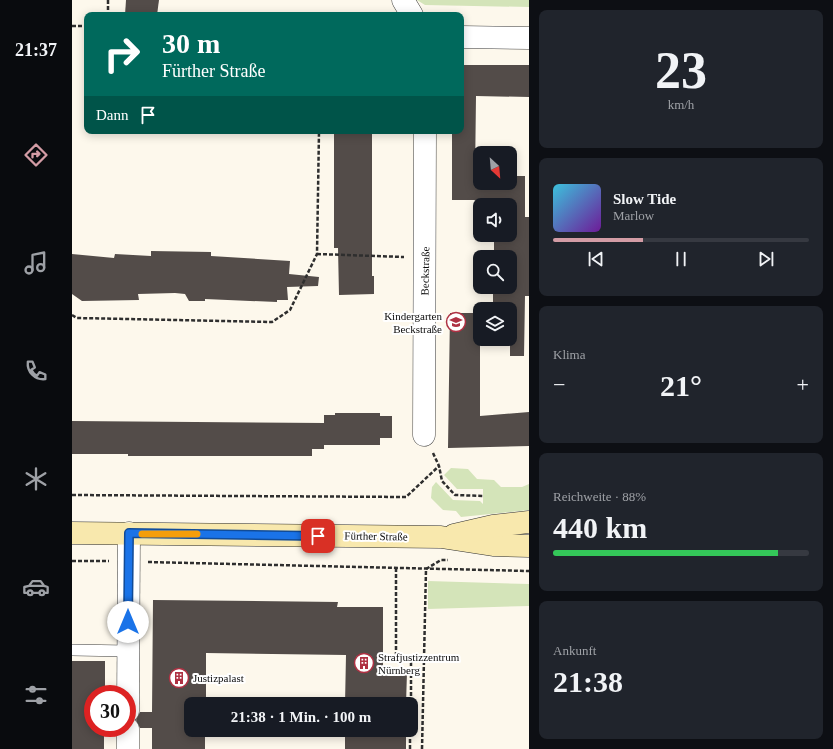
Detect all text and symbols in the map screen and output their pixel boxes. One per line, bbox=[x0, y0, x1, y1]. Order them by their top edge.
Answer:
icon: right bbox=[96, 28, 148, 80]
text: 30 m bbox=[162, 28, 220, 59]
text: 21:37 bbox=[15, 40, 57, 60]
text: 23 bbox=[655, 42, 707, 99]
text: Fürther Straße bbox=[162, 61, 265, 81]
text: km/h bbox=[668, 97, 694, 112]
icon: arrive bbox=[137, 104, 159, 126]
text: Dann bbox=[96, 107, 129, 123]
icon: directions bbox=[22, 141, 50, 169]
north arrow bbox=[473, 146, 517, 190]
map controls bbox=[473, 146, 517, 346]
text: Slow Tide bbox=[613, 191, 676, 207]
button: sound bbox=[473, 198, 517, 242]
text: Marlow bbox=[613, 208, 654, 223]
street label: Beckstraße bbox=[419, 246, 431, 296]
icon: previous bbox=[585, 248, 607, 270]
icon: pause bbox=[670, 248, 692, 270]
icon: next bbox=[755, 248, 777, 270]
icon: music bbox=[22, 249, 50, 277]
button: search bbox=[473, 250, 517, 294]
button: layers bbox=[473, 302, 517, 346]
place label: Kindergarten Beckstraße bbox=[384, 310, 442, 335]
school or university icon: Kindergarten Beckstraße bbox=[445, 311, 467, 333]
text: Klima bbox=[553, 347, 586, 362]
icon: phone bbox=[22, 357, 50, 385]
text: 21° bbox=[660, 369, 702, 402]
text: − bbox=[553, 372, 565, 397]
text: + bbox=[797, 372, 809, 397]
icon: climate bbox=[22, 465, 50, 493]
text: Reichweite · 88% bbox=[553, 489, 646, 504]
text: 440 km bbox=[553, 511, 647, 544]
pin bbox=[301, 519, 335, 553]
icon: arrive bbox=[307, 525, 329, 547]
street label: Fürther Straße bbox=[344, 529, 408, 543]
icon: car bbox=[22, 573, 50, 601]
position arrow bbox=[107, 601, 149, 643]
text: Ankunft bbox=[553, 643, 596, 658]
place label: Strafjustizzentrum Nürnberg bbox=[378, 651, 460, 676]
building icon: Strafjustizzentrum Nürnberg bbox=[353, 652, 375, 674]
text: 21:38 bbox=[553, 665, 623, 698]
building icon: Justizpalast bbox=[168, 667, 190, 689]
place label: Justizpalast bbox=[193, 672, 244, 684]
icon: filters bbox=[22, 681, 50, 709]
speed limit sign: 30 bbox=[84, 685, 136, 737]
text: 21:38 · 1 Min. · 100 m bbox=[231, 709, 371, 725]

